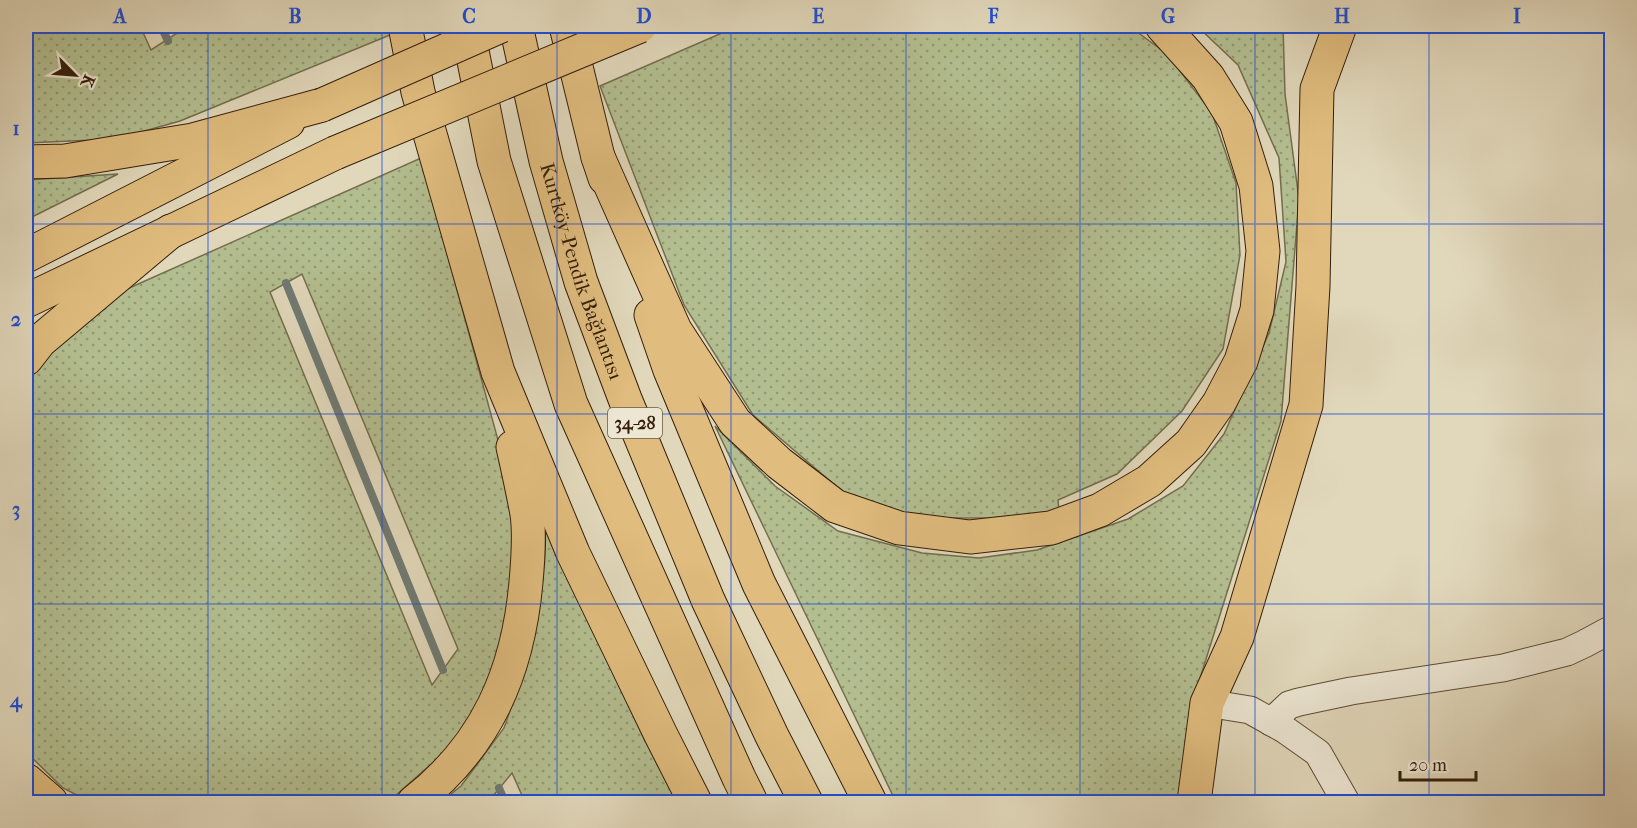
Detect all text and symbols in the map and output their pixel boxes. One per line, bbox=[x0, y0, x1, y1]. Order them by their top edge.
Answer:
text: A bbox=[112, 5, 128, 28]
text: B bbox=[288, 5, 302, 28]
text: C bbox=[462, 5, 476, 28]
text: D bbox=[636, 5, 652, 28]
text: E bbox=[812, 5, 824, 28]
text: F bbox=[987, 5, 999, 28]
text: G bbox=[1161, 5, 1175, 28]
text: H bbox=[1334, 5, 1350, 28]
text: I bbox=[1513, 5, 1521, 28]
north arrow bbox=[45, 45, 105, 105]
text: K bbox=[76, 72, 99, 92]
text: 1 bbox=[12, 117, 20, 140]
street label: Kurtköy-Pendik Bağlantısı bbox=[535, 160, 628, 383]
text: 2 bbox=[11, 308, 21, 331]
road number: 34-28 bbox=[608, 408, 662, 438]
text: 3 bbox=[12, 498, 20, 521]
text: 4 bbox=[9, 689, 23, 713]
scale bar bbox=[1400, 744, 1476, 782]
text: 20 m bbox=[1409, 755, 1447, 776]

